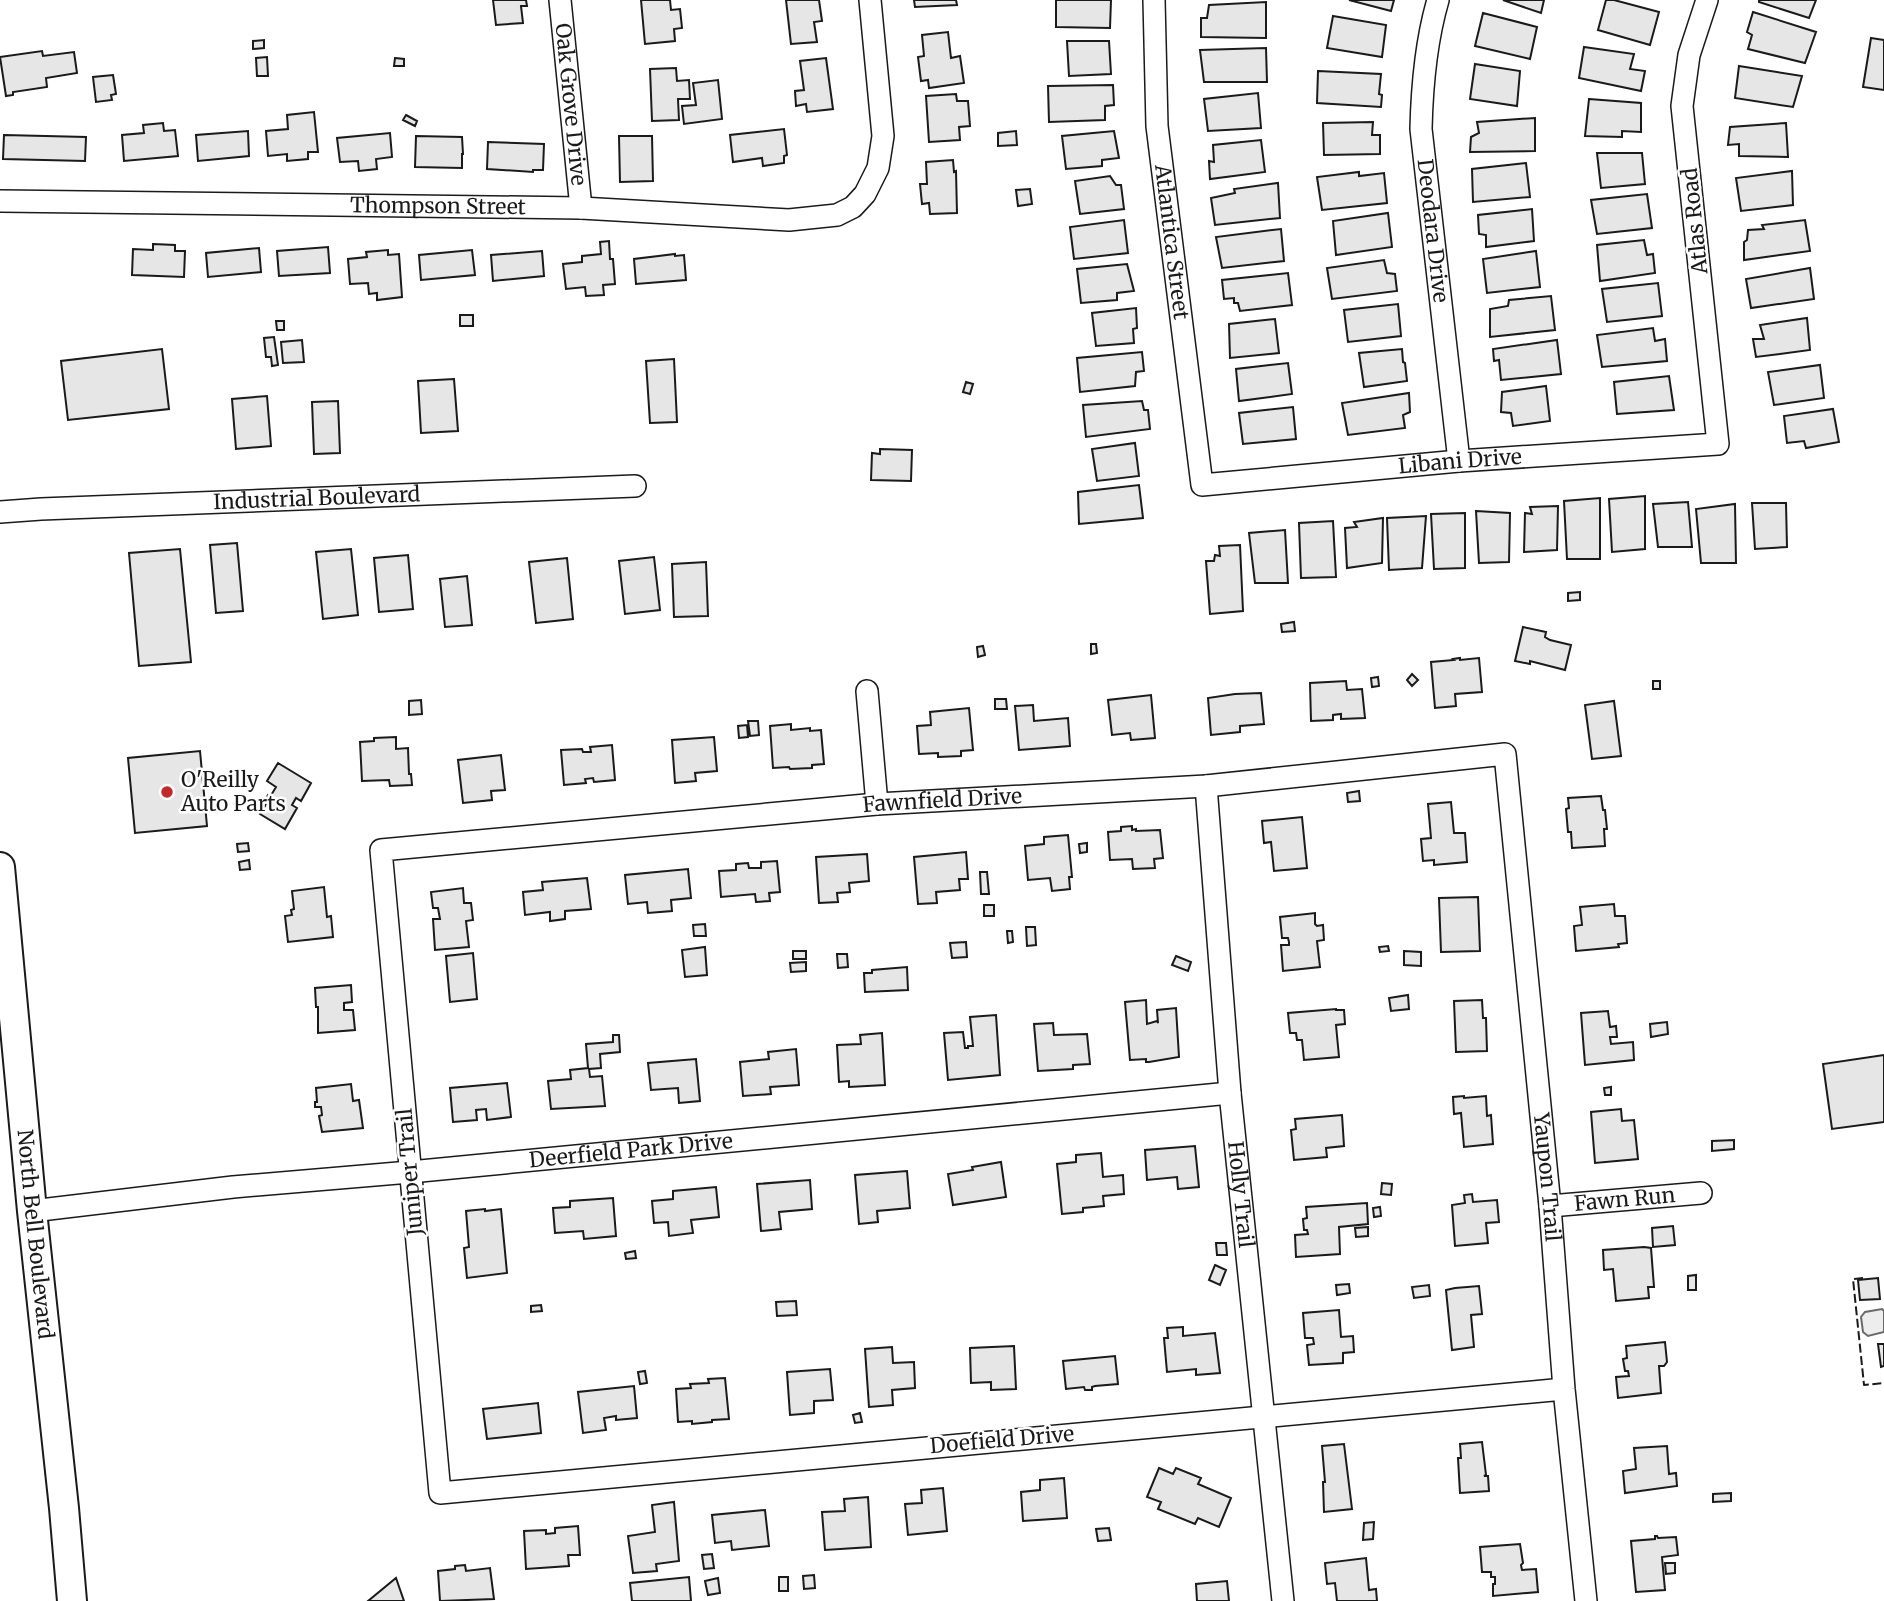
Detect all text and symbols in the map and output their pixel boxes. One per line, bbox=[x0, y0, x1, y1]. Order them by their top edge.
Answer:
street label: Oak Grove Drive bbox=[549, 22, 593, 187]
street label: Deodara Drive bbox=[1412, 157, 1455, 304]
street label: Atlantica Street bbox=[1149, 162, 1195, 321]
street label: Atlas Road bbox=[1675, 166, 1714, 277]
street label: Thompson Street bbox=[350, 191, 526, 220]
street label: Libani Drive bbox=[1397, 443, 1523, 480]
street label: Industrial Boulevard bbox=[213, 480, 421, 515]
place label: O'Reilly Auto Parts bbox=[180, 766, 286, 817]
street label: Fawnfield Drive bbox=[861, 782, 1023, 818]
marker: O'Reilly Auto Parts bbox=[159, 784, 175, 800]
street label: Juniper Trail bbox=[390, 1107, 429, 1238]
street label: Yaupon Trail bbox=[1528, 1110, 1567, 1243]
street label: Deerfield Park Drive bbox=[528, 1127, 734, 1173]
street label: North Bell Boulevard bbox=[11, 1128, 60, 1341]
street label: Holly Trail bbox=[1222, 1140, 1260, 1249]
street label: Fawn Run bbox=[1573, 1181, 1676, 1217]
street label: Doefield Drive bbox=[929, 1420, 1075, 1459]

